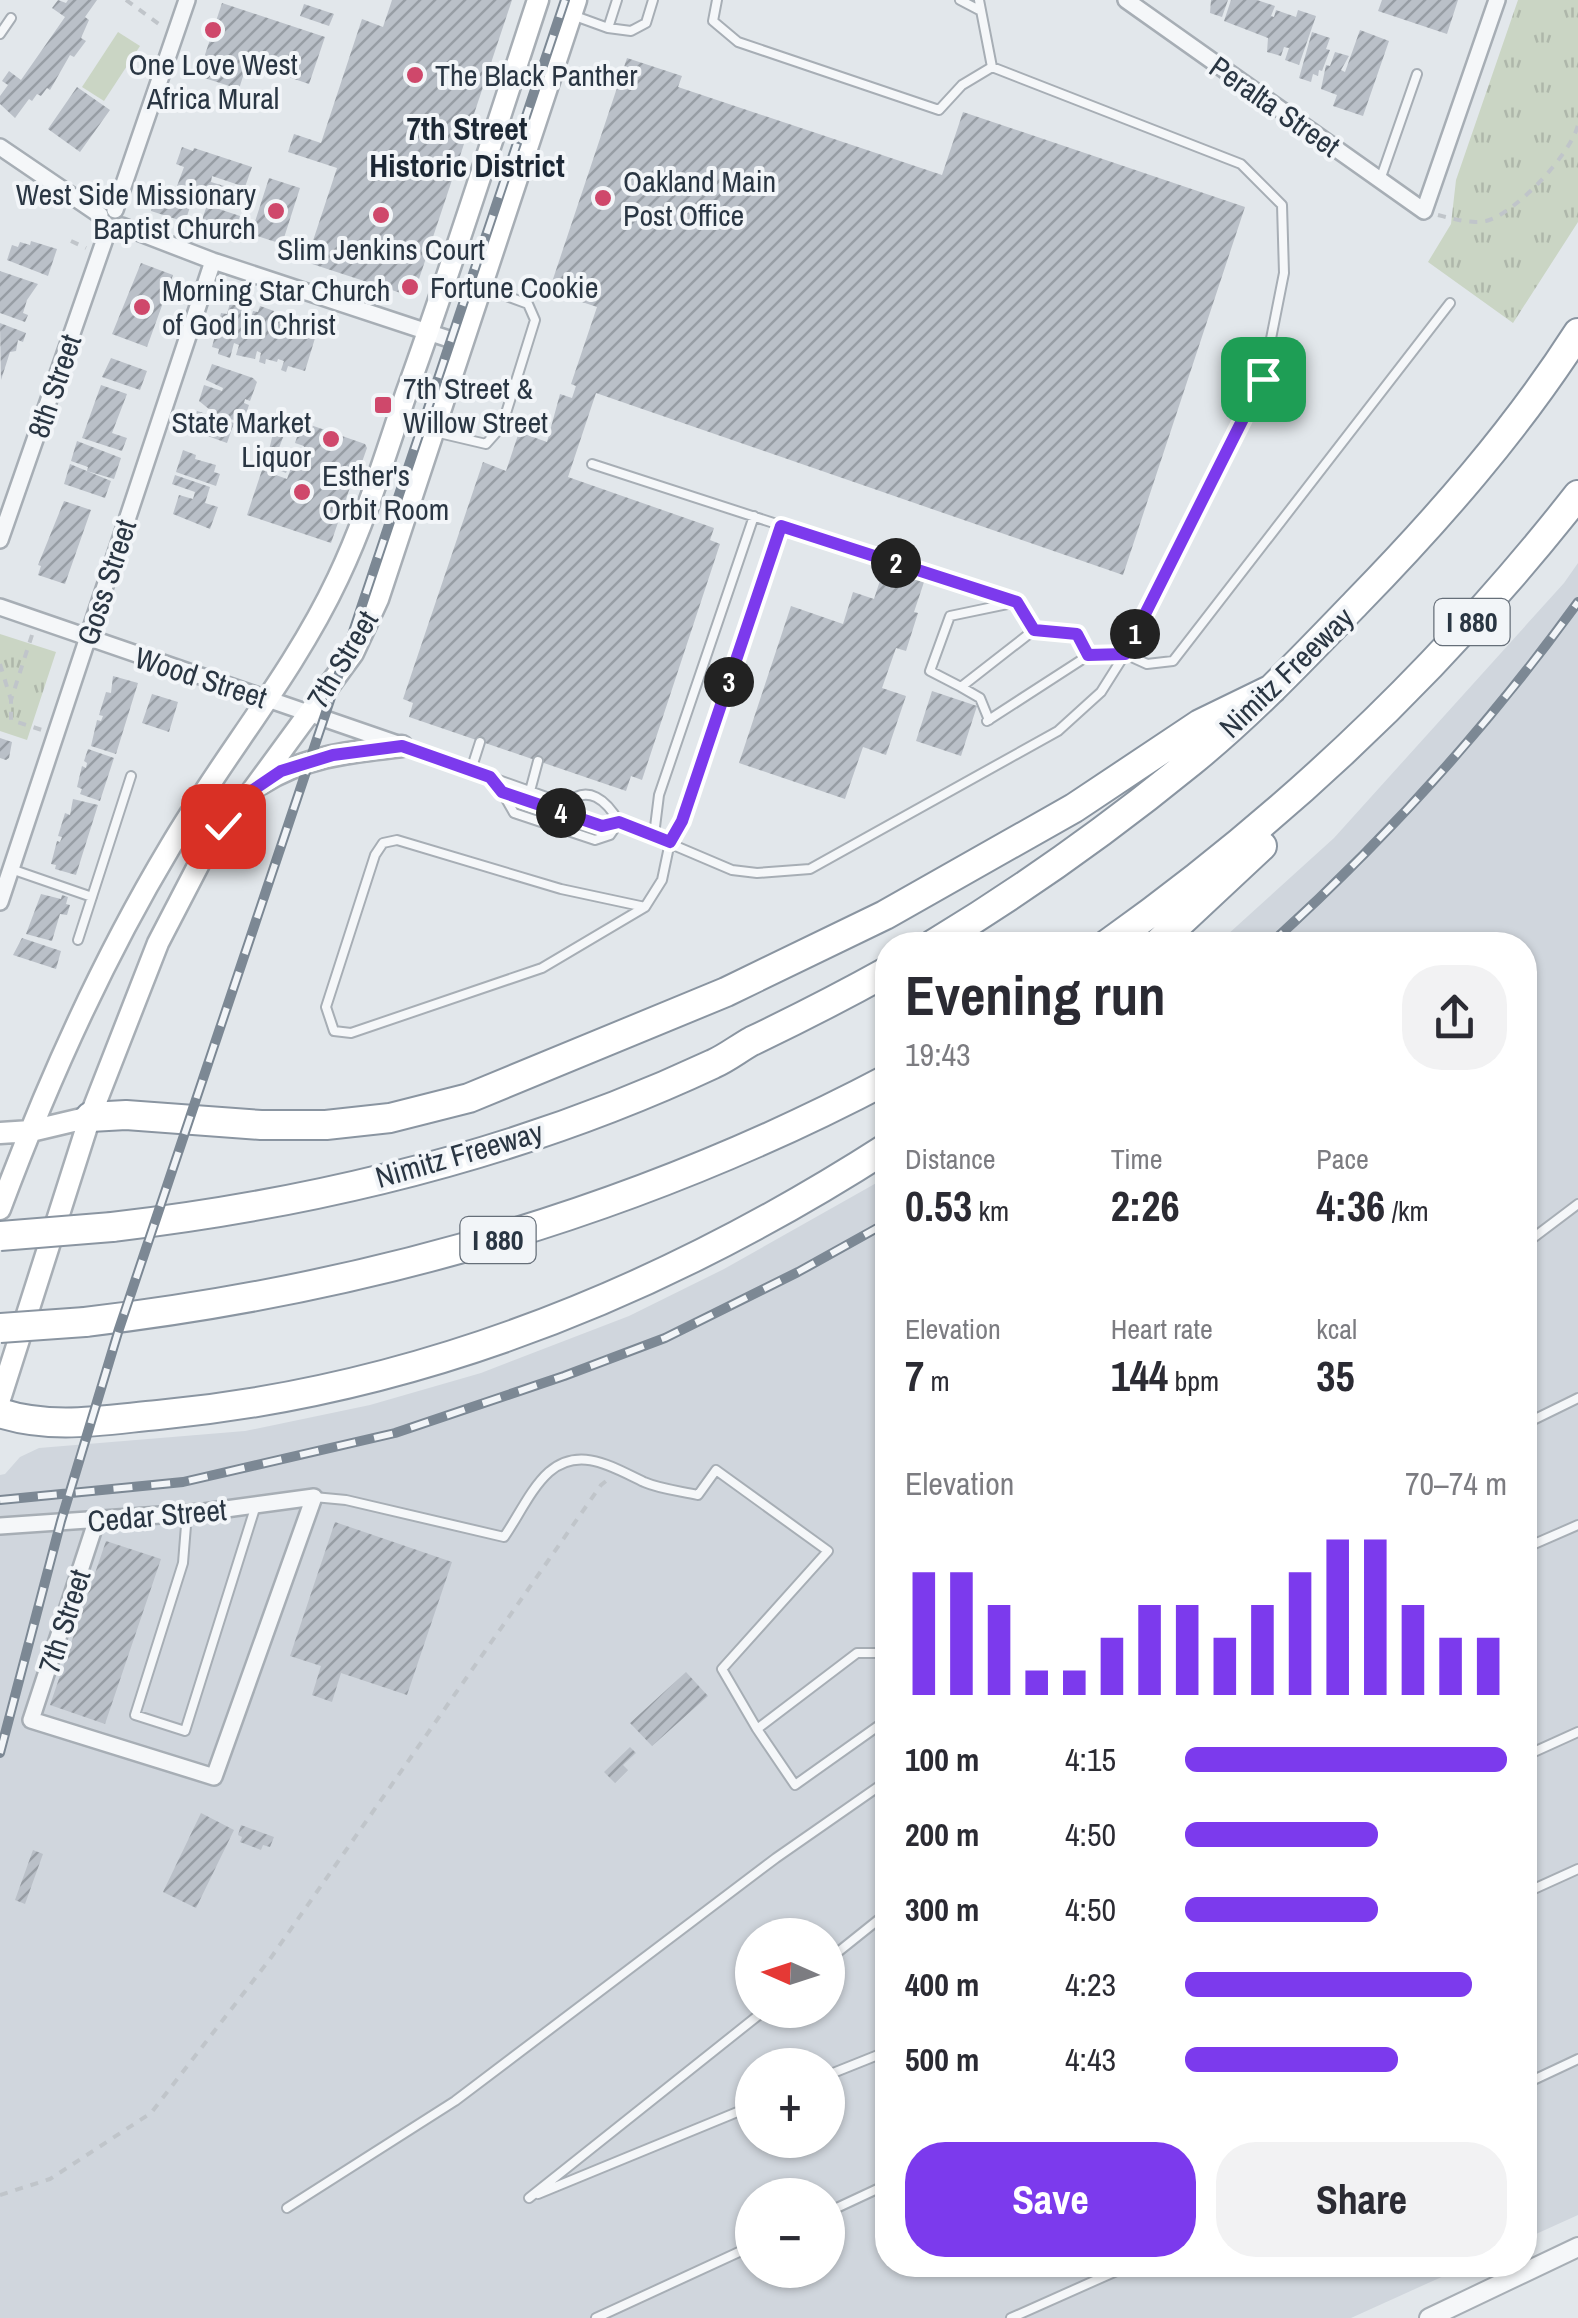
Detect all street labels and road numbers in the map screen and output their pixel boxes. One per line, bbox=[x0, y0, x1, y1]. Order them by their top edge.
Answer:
street label: Peralta Street bbox=[1202, 46, 1348, 166]
street label: 8th Street bbox=[18, 329, 90, 443]
street label: Goss Street bbox=[67, 514, 145, 650]
street label: Nimitz Freeway bbox=[1210, 597, 1362, 746]
road number: I 880 bbox=[1434, 599, 1510, 645]
street label: 7th Street bbox=[297, 603, 387, 715]
street label: Wood Street bbox=[130, 637, 272, 717]
street label: Nimitz Freeway bbox=[371, 1111, 548, 1197]
road number: I 880 bbox=[460, 1217, 536, 1263]
street label: Cedar Street bbox=[86, 1489, 228, 1541]
street label: 7th Street bbox=[28, 1564, 100, 1678]

